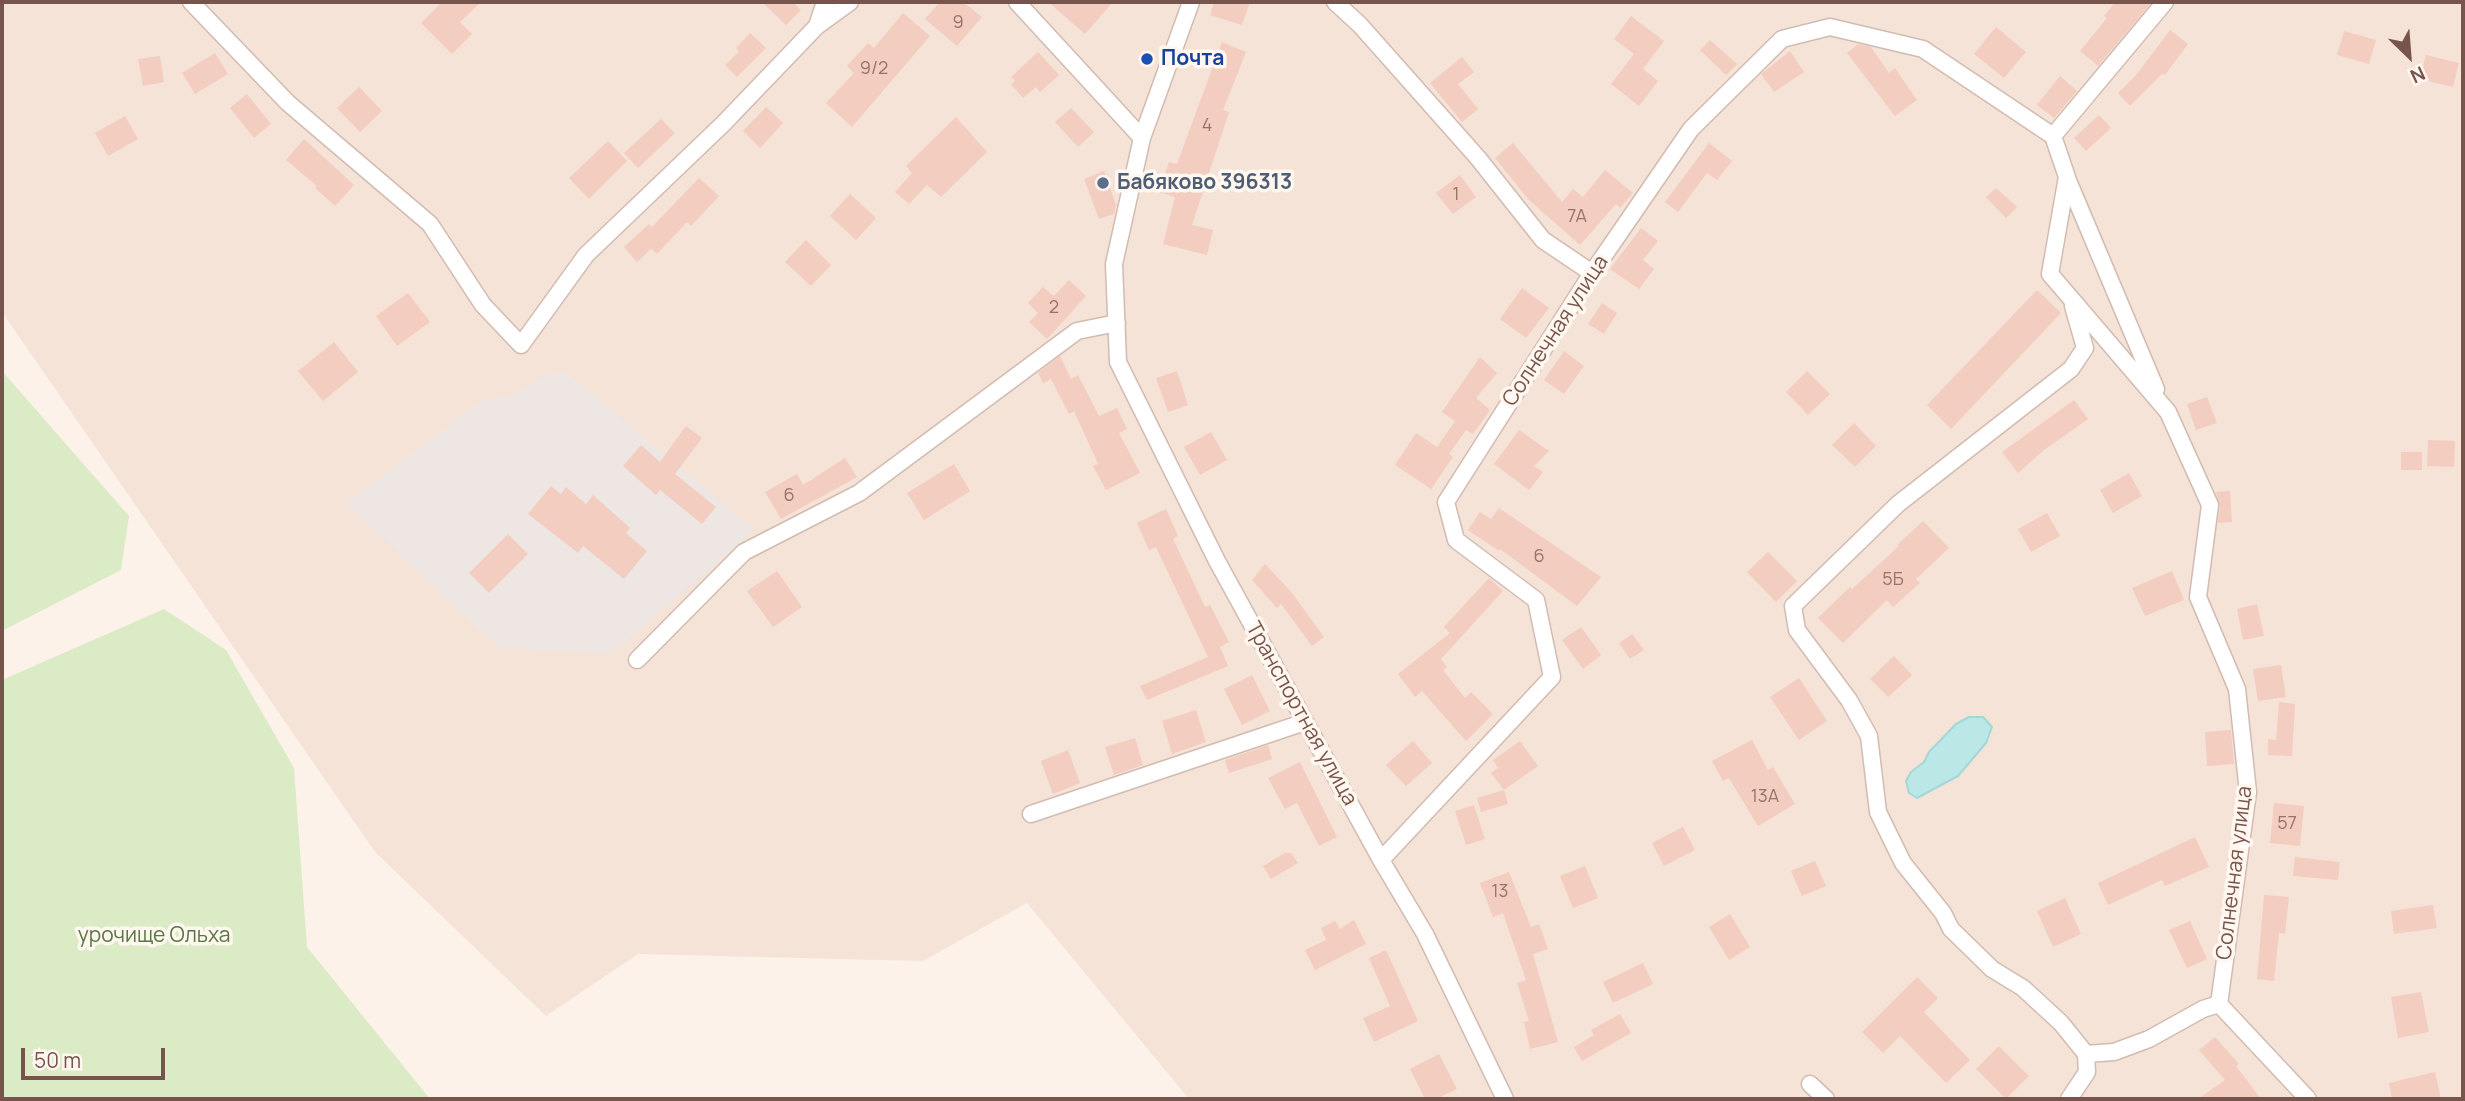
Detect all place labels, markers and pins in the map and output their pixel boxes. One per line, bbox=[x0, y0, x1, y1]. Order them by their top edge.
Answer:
place label: Почта bbox=[1161, 46, 1224, 72]
marker: Почта bbox=[1139, 51, 1155, 67]
place label: Бабяково 396313 bbox=[1117, 170, 1292, 196]
marker: Бабяково 396313 bbox=[1095, 175, 1111, 191]

